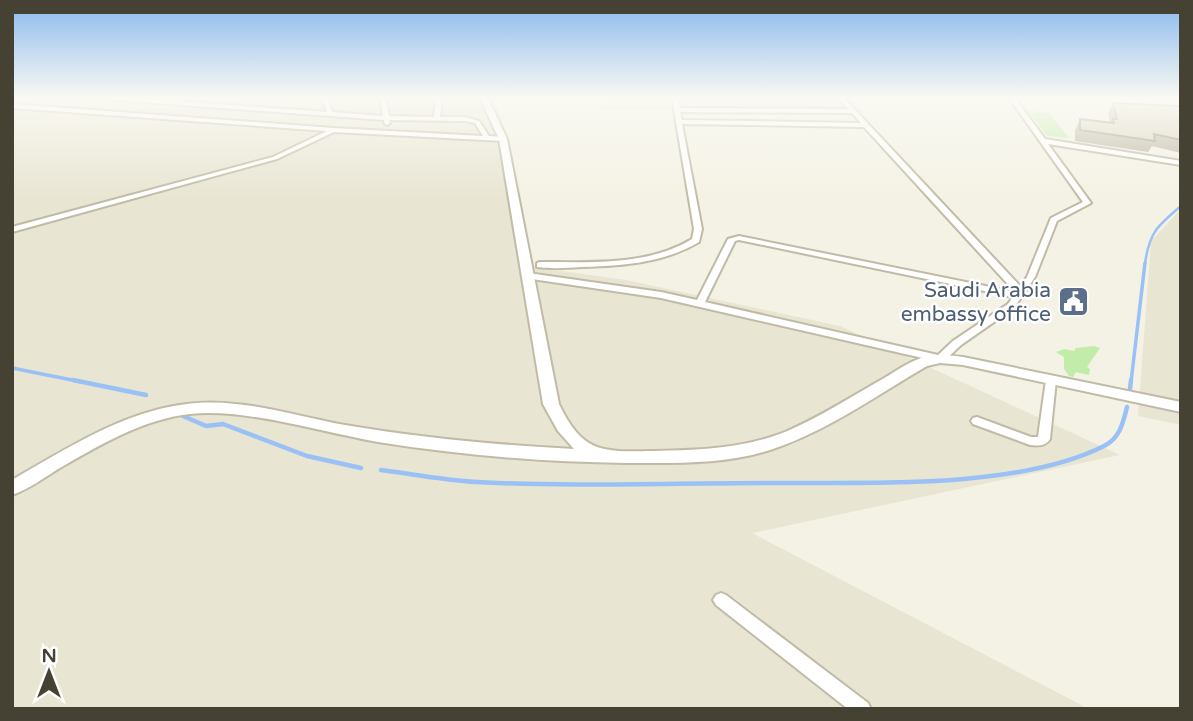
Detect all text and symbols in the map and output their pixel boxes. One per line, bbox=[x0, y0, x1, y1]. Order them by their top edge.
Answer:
place label: Saudi Arabia embassy office bbox=[901, 278, 1051, 327]
public building icon: Saudi Arabia embassy office bbox=[1057, 285, 1091, 319]
north arrow bbox=[14, 637, 84, 707]
text: N bbox=[41, 645, 57, 667]

